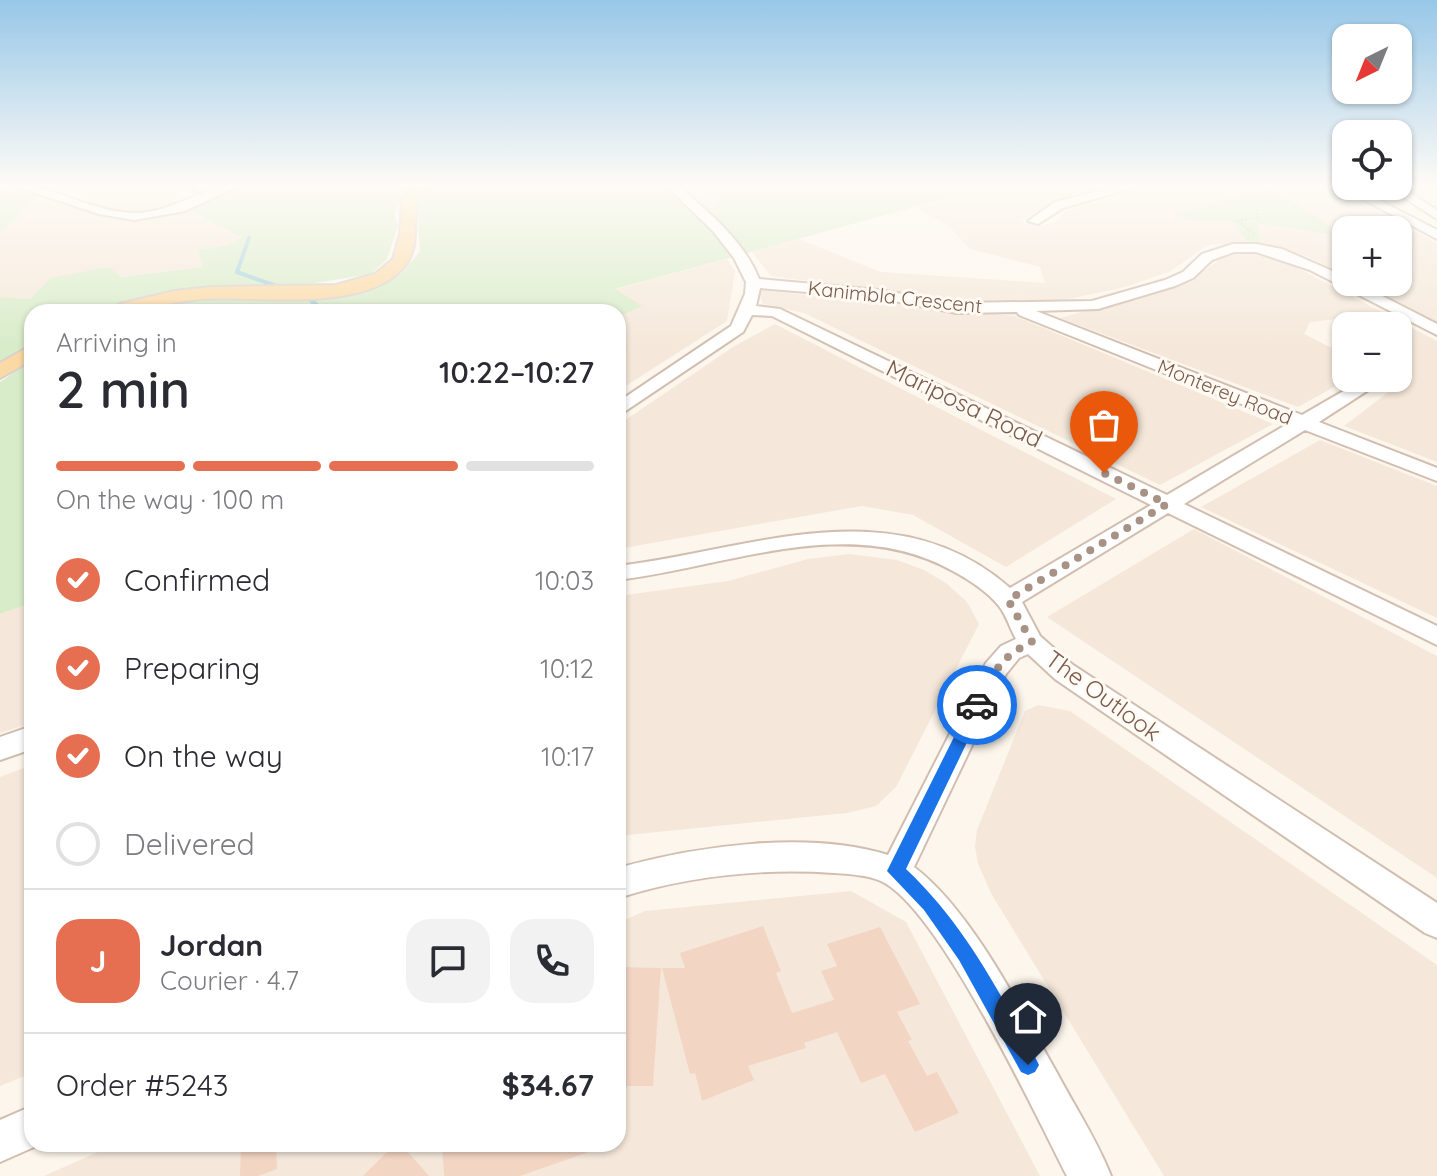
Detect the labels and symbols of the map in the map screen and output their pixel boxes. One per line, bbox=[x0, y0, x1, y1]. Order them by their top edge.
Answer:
north arrow bbox=[1332, 24, 1412, 104]
street label: Kanimbla Crescent bbox=[807, 275, 984, 318]
street label: Mariposa Road bbox=[882, 352, 1047, 454]
street label: Monterey Road bbox=[1154, 353, 1296, 430]
pin bbox=[1070, 391, 1138, 473]
street label: The Outlook bbox=[1040, 643, 1167, 747]
courier bbox=[937, 665, 1017, 745]
pin bbox=[994, 983, 1062, 1065]

